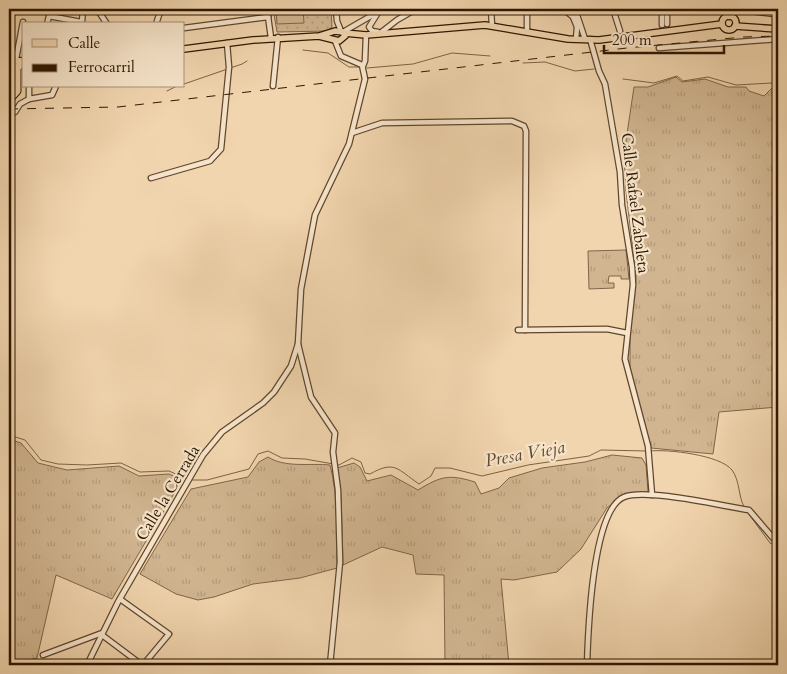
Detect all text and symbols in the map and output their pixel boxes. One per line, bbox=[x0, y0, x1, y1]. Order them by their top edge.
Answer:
legend bbox=[22, 22, 185, 88]
scale bar bbox=[604, 22, 724, 54]
text: 200 m bbox=[612, 30, 652, 50]
text: Calle bbox=[68, 33, 101, 53]
text: Ferrocarril bbox=[68, 57, 135, 77]
street label: Calle Rafael Zabaleta bbox=[615, 131, 655, 275]
water label: Presa Vieja bbox=[483, 435, 567, 473]
street label: Calle la Cerrada bbox=[131, 441, 205, 545]

